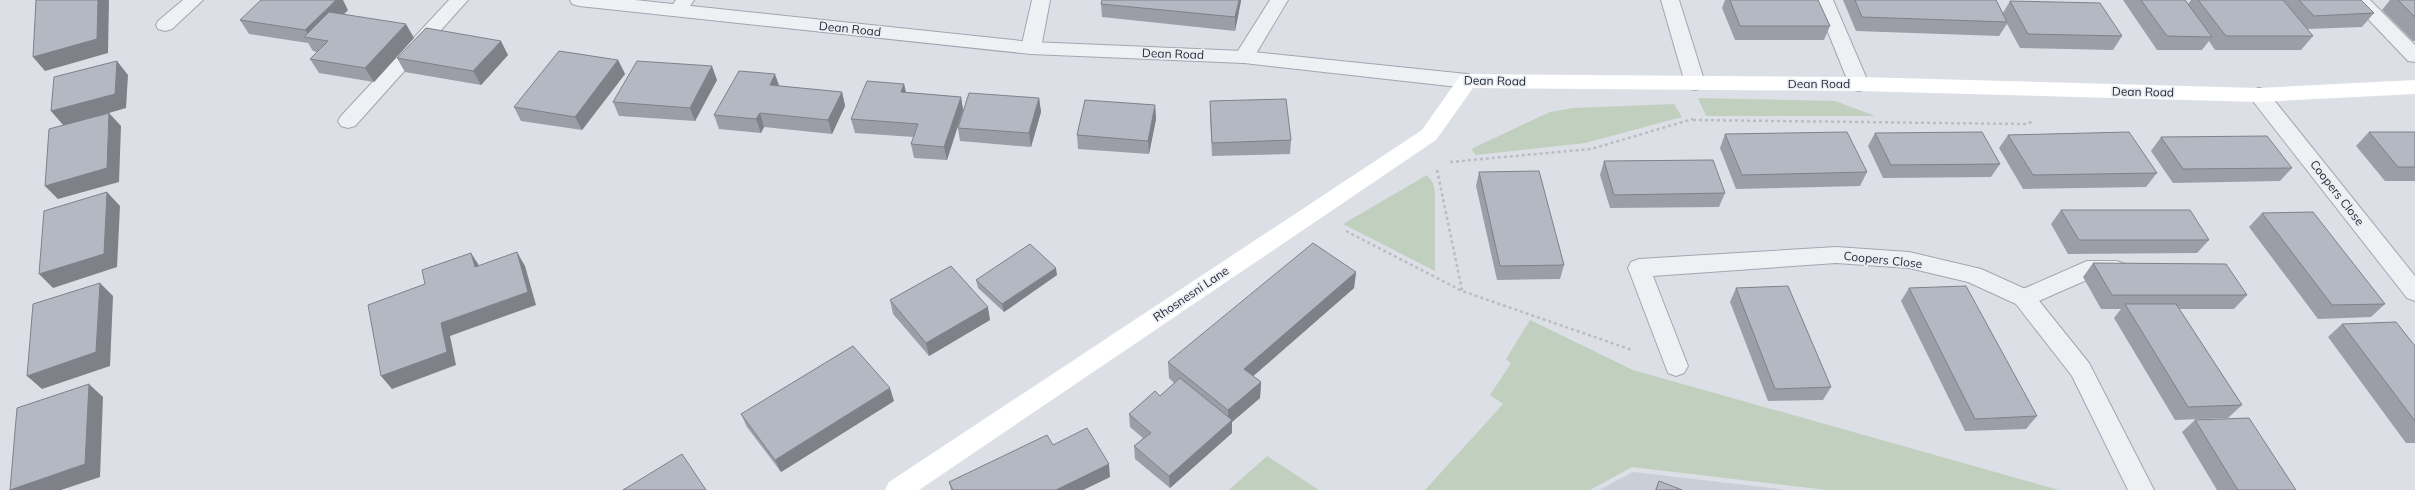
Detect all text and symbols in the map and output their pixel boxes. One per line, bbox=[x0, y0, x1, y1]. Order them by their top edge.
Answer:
street label: Dean Road bbox=[818, 18, 882, 39]
street label: Dean Road bbox=[1142, 45, 1204, 62]
street label: Dean Road bbox=[1464, 72, 1526, 89]
street label: Dean Road bbox=[1788, 76, 1850, 91]
street label: Dean Road bbox=[2112, 83, 2174, 100]
street label: Coopers Close bbox=[2307, 157, 2368, 228]
street label: Coopers Close bbox=[1843, 248, 1923, 271]
street label: Rhosnesni Lane bbox=[1150, 263, 1231, 324]

